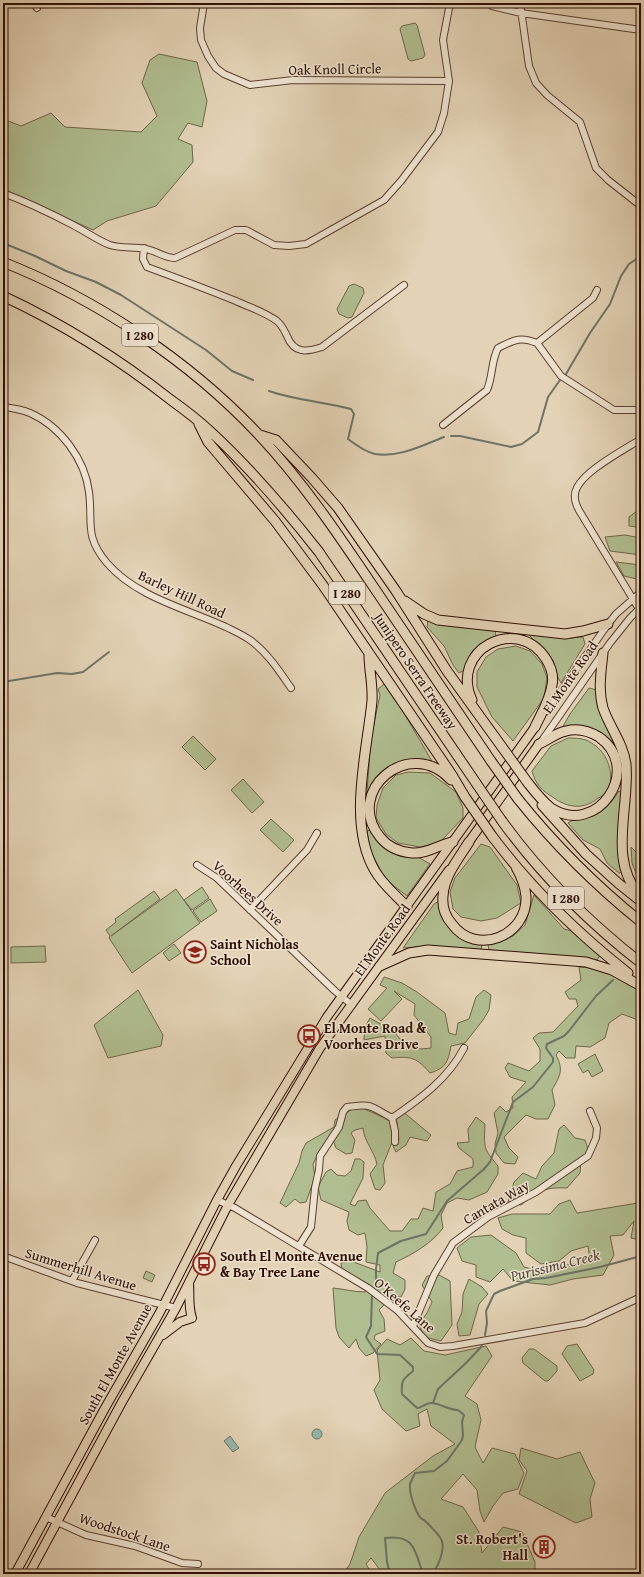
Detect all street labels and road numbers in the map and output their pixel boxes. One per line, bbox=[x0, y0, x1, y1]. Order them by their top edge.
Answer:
street label: Oak Knoll Circle bbox=[288, 58, 382, 80]
road number: I 280 bbox=[122, 324, 158, 346]
street label: Barley Hill Road bbox=[135, 565, 229, 623]
road number: I 280 bbox=[329, 582, 365, 604]
street label: Junipero Serra Freeway bbox=[368, 607, 463, 733]
street label: El Monte Road bbox=[538, 636, 603, 717]
street label: Voorhees Drive bbox=[208, 856, 288, 931]
road number: I 280 bbox=[548, 887, 584, 909]
street label: El Monte Road bbox=[349, 900, 415, 980]
street label: Cantata Way bbox=[459, 1175, 533, 1229]
street label: Summerhill Avenue bbox=[23, 1243, 139, 1296]
street label: O'Keefe Lane bbox=[370, 1273, 440, 1338]
street label: South El Monte Avenue bbox=[73, 1299, 157, 1428]
street label: Woodstock Lane bbox=[77, 1508, 174, 1556]

